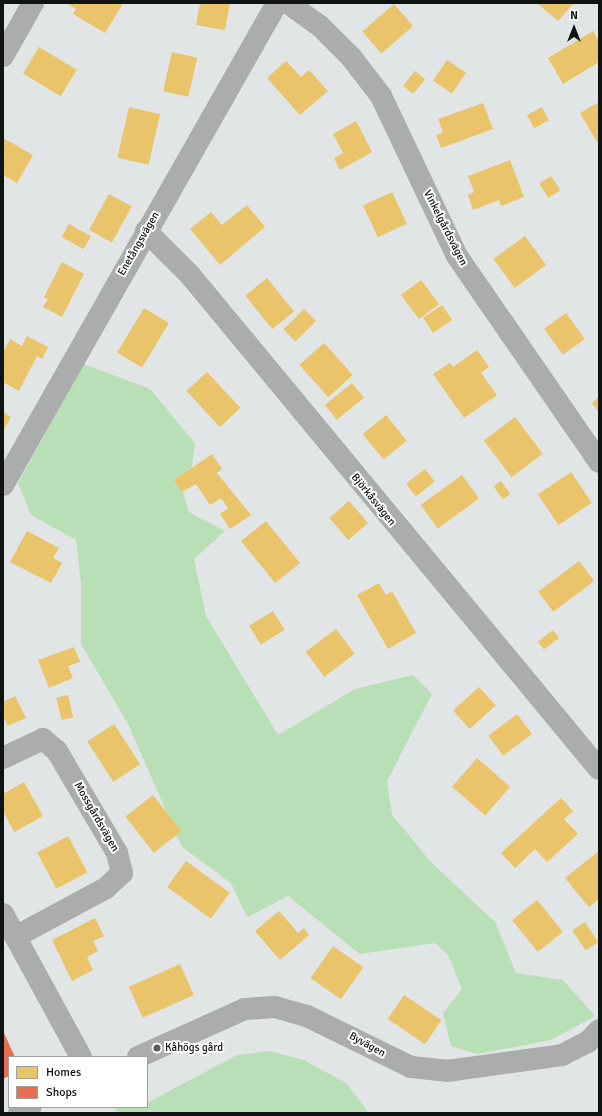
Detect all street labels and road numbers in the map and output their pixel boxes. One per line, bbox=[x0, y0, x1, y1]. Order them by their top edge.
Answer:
street label: Vinkelgårdsvägen bbox=[420, 188, 470, 268]
street label: Enetångsvägen bbox=[115, 210, 163, 278]
street label: Björkåsvägen bbox=[348, 471, 398, 529]
street label: Mossgårdsvägen bbox=[71, 780, 121, 854]
street label: Byvägen bbox=[347, 1030, 387, 1060]

